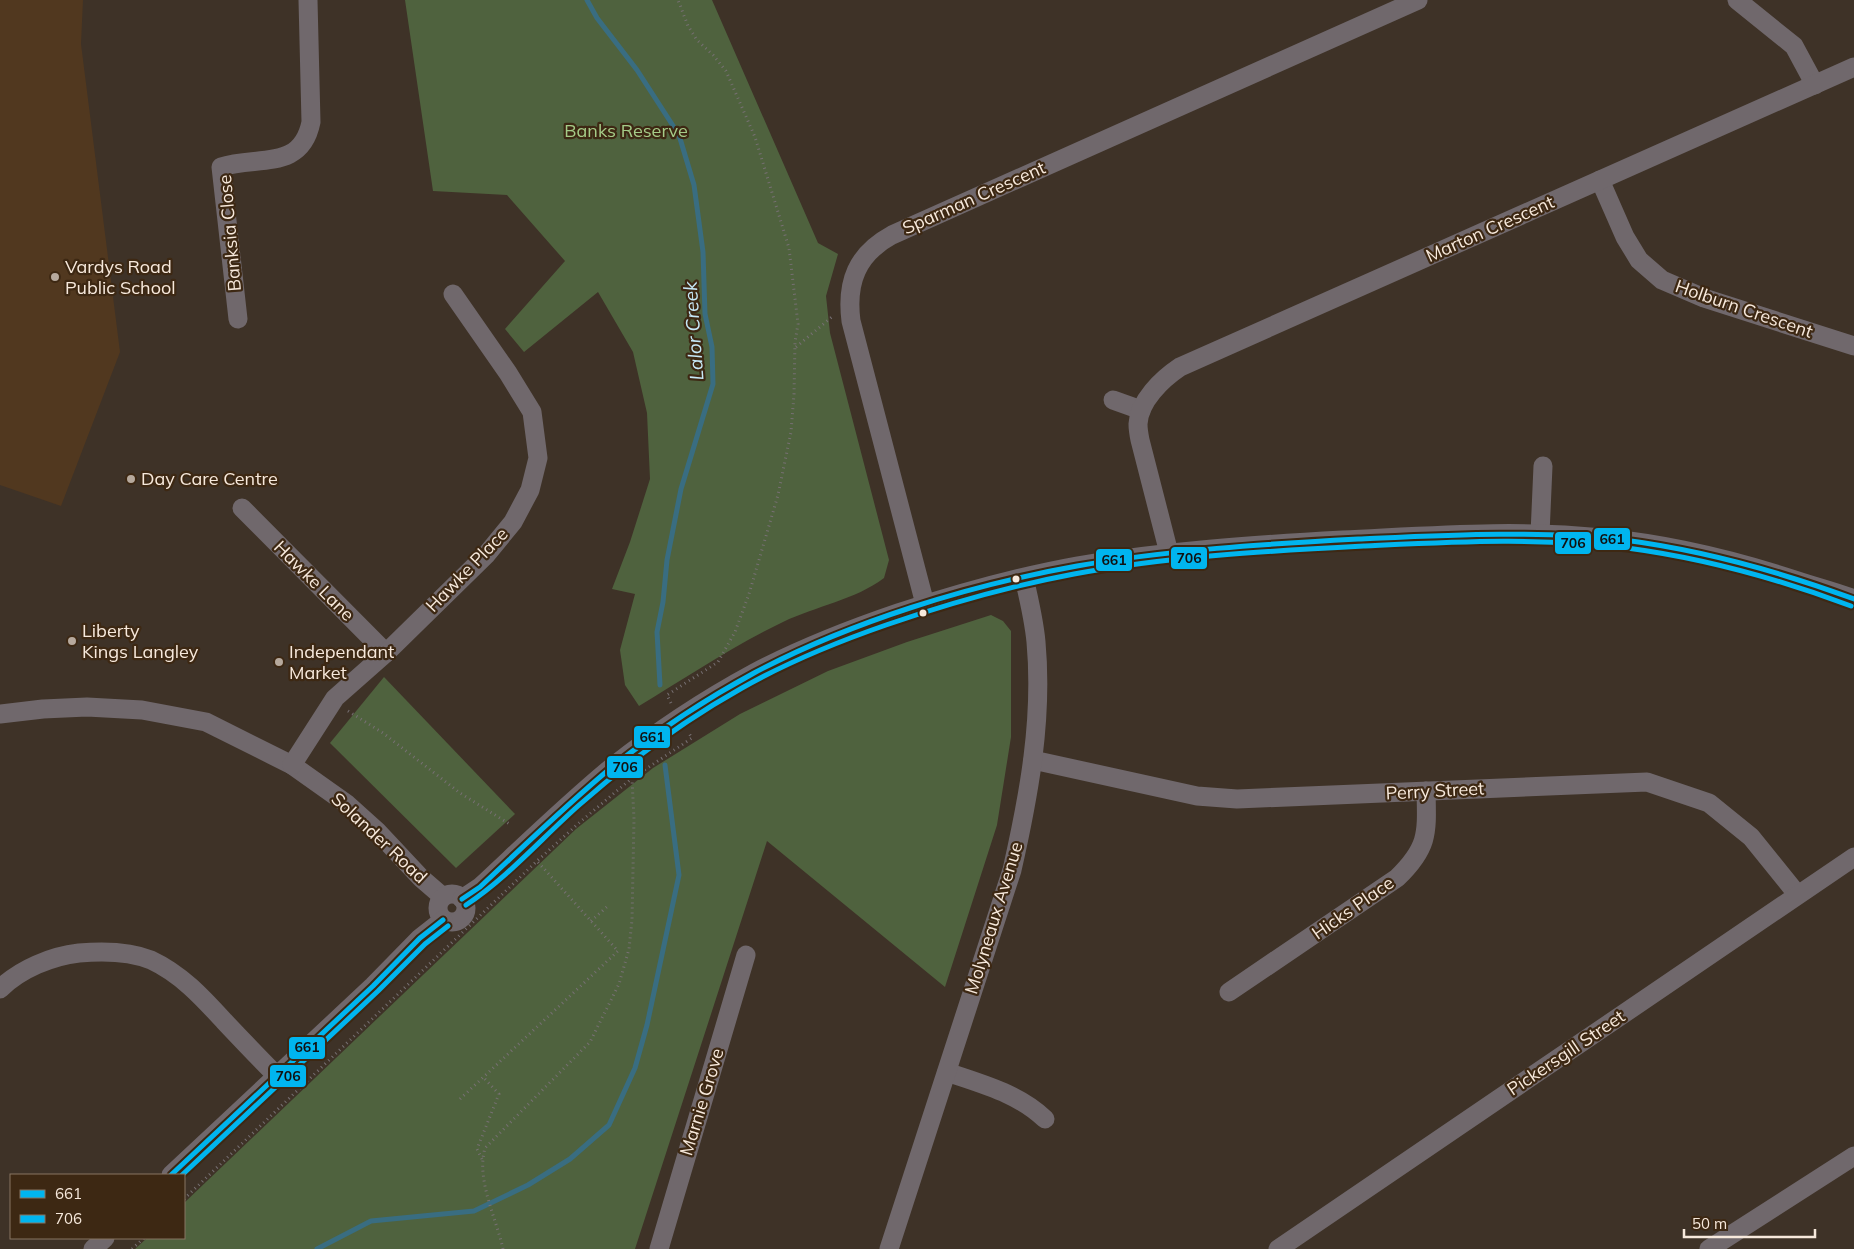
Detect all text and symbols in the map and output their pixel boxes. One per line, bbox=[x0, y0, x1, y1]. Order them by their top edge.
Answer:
park label: Banks Reserve bbox=[564, 119, 688, 142]
street label: Sparman Crescent bbox=[899, 156, 1049, 239]
street label: Banksia Close bbox=[213, 174, 246, 292]
street label: Marton Crescent bbox=[1422, 190, 1557, 267]
place label: Vardys Road Public School bbox=[65, 255, 175, 299]
marker: Vardys Road Public School bbox=[49, 271, 61, 283]
street label: Holburn Crescent bbox=[1672, 274, 1816, 343]
water label: Lalor Creek bbox=[677, 279, 708, 381]
place label: Day Care Centre bbox=[141, 467, 278, 490]
marker: Day Care Centre bbox=[125, 473, 137, 485]
street label: Hawke Place bbox=[421, 522, 513, 617]
line badge: 661 bbox=[1593, 527, 1631, 551]
text: 661 bbox=[1599, 530, 1625, 548]
line badge: 706 bbox=[1554, 531, 1592, 555]
text: 706 bbox=[1560, 534, 1586, 552]
street label: Hawke Lane bbox=[269, 536, 359, 626]
line badge: 706 bbox=[1170, 546, 1208, 570]
line badge: 661 bbox=[1095, 548, 1133, 572]
text: 706 bbox=[1176, 549, 1202, 567]
text: 661 bbox=[1101, 551, 1127, 569]
unlabelled marker bbox=[1011, 574, 1021, 584]
unlabelled marker bbox=[918, 608, 928, 618]
place label: Liberty Kings Langley bbox=[82, 619, 199, 663]
marker: Liberty Kings Langley bbox=[66, 635, 78, 647]
place label: Independant Market bbox=[289, 640, 394, 684]
marker: Independant Market bbox=[273, 656, 285, 668]
line badge: 661 bbox=[633, 725, 671, 749]
text: 661 bbox=[639, 728, 665, 746]
line badge: 706 bbox=[606, 755, 644, 779]
text: 706 bbox=[612, 758, 638, 776]
street label: Perry Street bbox=[1385, 776, 1485, 805]
street label: Solander Road bbox=[326, 787, 432, 888]
street label: Molyneaux Avenue bbox=[959, 839, 1028, 997]
street label: Hicks Place bbox=[1307, 871, 1398, 944]
street label: Pickersgill Street bbox=[1502, 1005, 1629, 1101]
line badge: 661 bbox=[288, 1036, 326, 1060]
text: 661 bbox=[294, 1038, 320, 1056]
street label: Marnie Grove bbox=[674, 1045, 729, 1158]
line badge: 706 bbox=[269, 1064, 307, 1088]
text: 706 bbox=[275, 1067, 301, 1085]
legend bbox=[10, 1174, 185, 1239]
text: 661 bbox=[55, 1184, 82, 1203]
scale bar bbox=[1684, 1206, 1815, 1238]
text: 706 bbox=[55, 1209, 82, 1228]
text: 50 m bbox=[1692, 1214, 1727, 1233]

